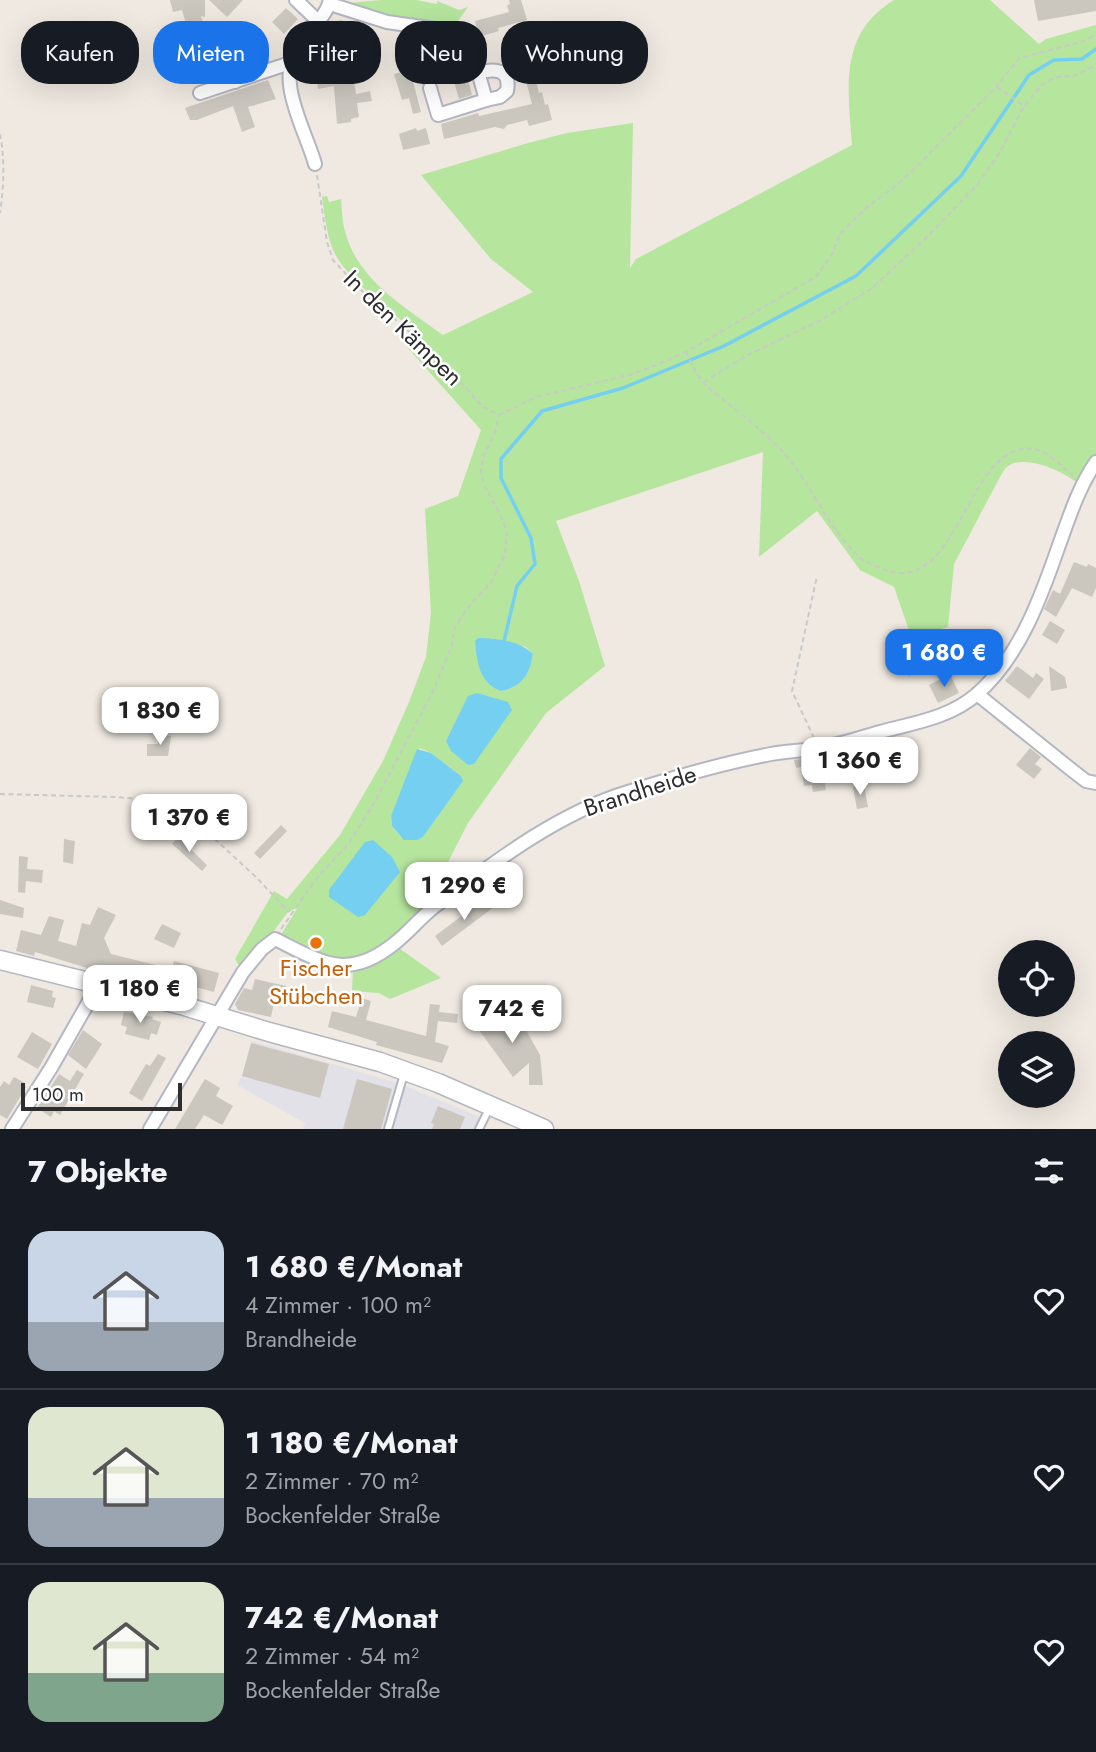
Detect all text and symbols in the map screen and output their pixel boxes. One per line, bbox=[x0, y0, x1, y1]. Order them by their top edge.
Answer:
chip: Kaufen bbox=[21, 21, 139, 84]
chip: Mieten bbox=[153, 21, 269, 84]
chip: Filter bbox=[283, 21, 381, 84]
chip: Neu bbox=[395, 21, 487, 84]
chip: Wohnung bbox=[501, 21, 648, 84]
street label: In den Kämpen bbox=[336, 262, 471, 394]
pin: 1 680 € bbox=[879, 630, 1009, 689]
text: 1 680 € bbox=[901, 635, 987, 669]
pin: 1 830 € bbox=[95, 688, 225, 747]
text: 1 830 € bbox=[118, 693, 202, 727]
pin: 1 360 € bbox=[795, 738, 925, 797]
text: 1 360 € bbox=[817, 743, 903, 777]
street label: Brandheide bbox=[579, 756, 701, 825]
pin: 1 370 € bbox=[124, 794, 254, 854]
text: 1 370 € bbox=[147, 800, 231, 834]
pin: 1 290 € bbox=[399, 862, 529, 922]
text: 1 290 € bbox=[421, 868, 507, 902]
marker: Fischer Stübchen bbox=[308, 935, 324, 951]
map controls bbox=[998, 940, 1075, 1108]
button: locate bbox=[998, 940, 1075, 1017]
place label: Fischer Stübchen bbox=[269, 950, 363, 1013]
pin: 1 180 € bbox=[75, 965, 205, 1025]
text: 1 180 € bbox=[99, 971, 181, 1005]
pin: 742 € bbox=[463, 986, 561, 1045]
text: 742 € bbox=[479, 991, 545, 1025]
button: layers bbox=[998, 1031, 1075, 1108]
scale bar bbox=[21, 1080, 182, 1112]
text: 100 m bbox=[32, 1081, 84, 1108]
text: 7 Objekte bbox=[28, 1150, 168, 1193]
icon: filters bbox=[1030, 1152, 1068, 1190]
text: 1 680 €/Monat bbox=[245, 1245, 462, 1288]
icon: home bbox=[84, 1259, 168, 1343]
icon: heart bbox=[1030, 1282, 1068, 1320]
text: 4 Zimmer · 100 m² bbox=[245, 1288, 431, 1322]
text: Brandheide bbox=[245, 1322, 357, 1356]
text: 1 180 €/Monat bbox=[245, 1421, 458, 1464]
icon: home bbox=[84, 1435, 168, 1519]
icon: heart bbox=[1030, 1458, 1068, 1496]
text: 2 Zimmer · 70 m² bbox=[245, 1464, 419, 1498]
text: Bockenfelder Straße bbox=[245, 1498, 440, 1532]
text: 742 €/Monat bbox=[245, 1596, 438, 1639]
icon: home bbox=[84, 1610, 168, 1694]
icon: heart bbox=[1030, 1633, 1068, 1671]
text: 2 Zimmer · 54 m² bbox=[245, 1639, 419, 1673]
text: Bockenfelder Straße bbox=[245, 1673, 440, 1707]

